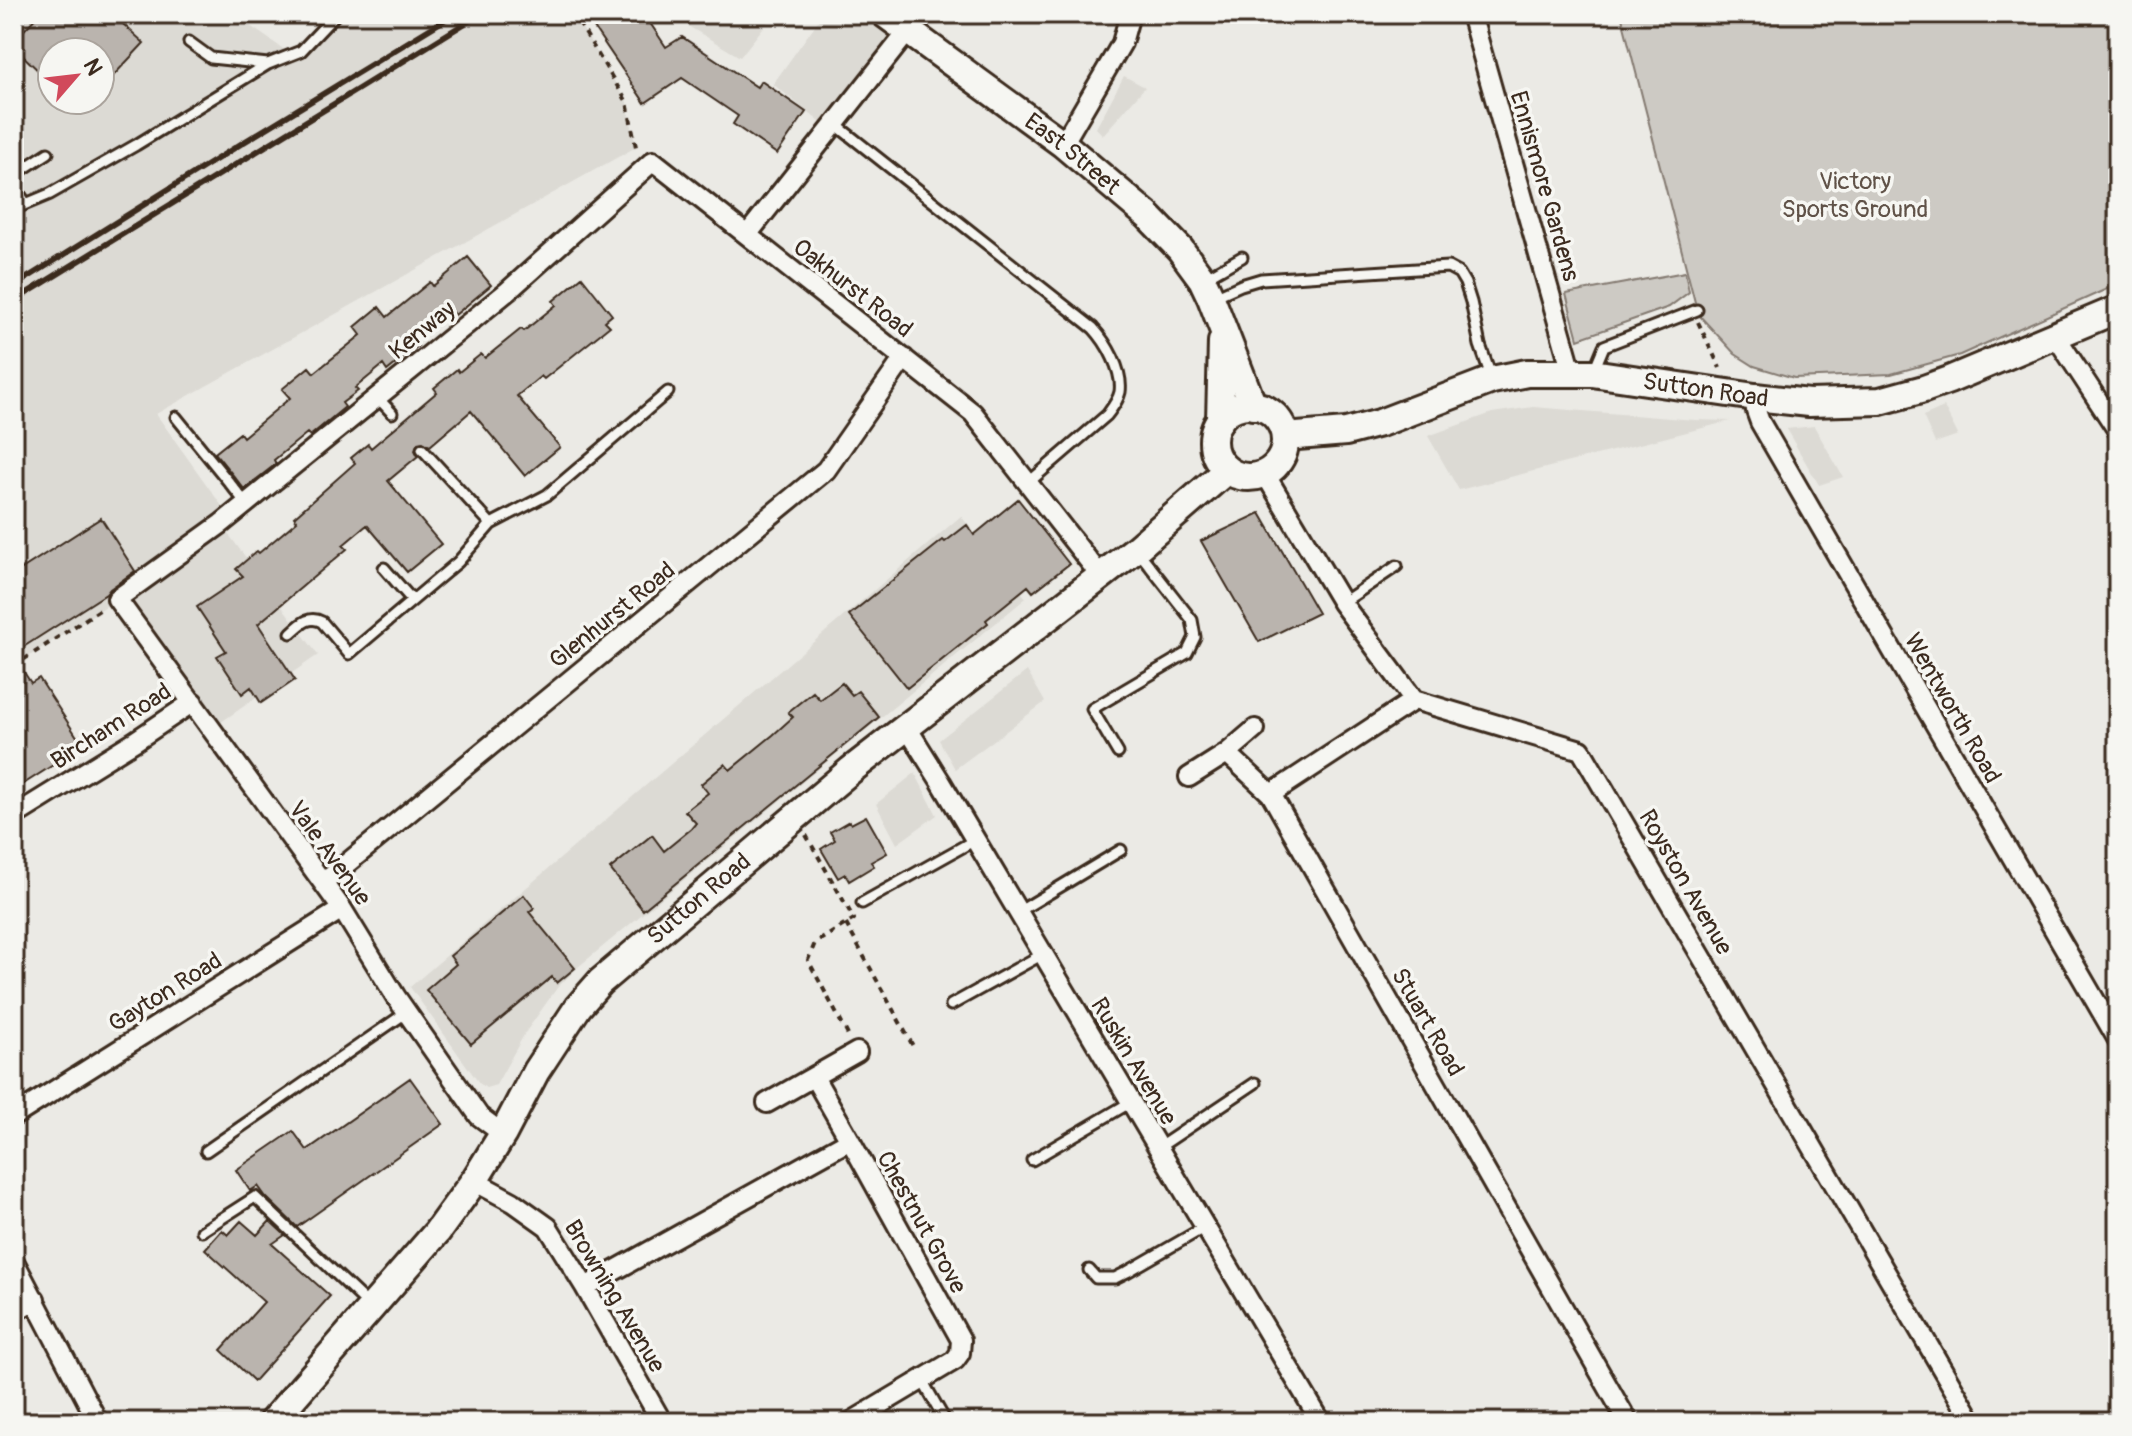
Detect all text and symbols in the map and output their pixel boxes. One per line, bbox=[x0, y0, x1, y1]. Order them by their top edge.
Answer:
north arrow bbox=[36, 36, 116, 116]
text: N bbox=[77, 54, 109, 80]
street label: Ennismore Gardens bbox=[1504, 88, 1586, 285]
street label: East Street bbox=[1019, 107, 1126, 201]
park label: Victory Sports Ground bbox=[1782, 167, 1928, 224]
street label: Oakhurst Road bbox=[787, 233, 918, 344]
street label: Kenway bbox=[383, 295, 461, 366]
street label: Sutton Road bbox=[1641, 367, 1770, 413]
street label: Glenhurst Road bbox=[544, 556, 681, 675]
street label: Wentworth Road bbox=[1898, 628, 2007, 788]
street label: Bircham Road bbox=[46, 677, 177, 776]
street label: Vale Avenue bbox=[282, 795, 377, 911]
street label: Royston Avenue bbox=[1632, 805, 1739, 960]
street label: Sutton Road bbox=[641, 847, 757, 951]
street label: Gayton Road bbox=[103, 946, 227, 1039]
street label: Stuart Road bbox=[1385, 963, 1470, 1081]
street label: Ruskin Avenue bbox=[1084, 992, 1183, 1130]
street label: Chestnut Grove bbox=[870, 1146, 973, 1299]
street label: Browning Avenue bbox=[558, 1215, 672, 1378]

